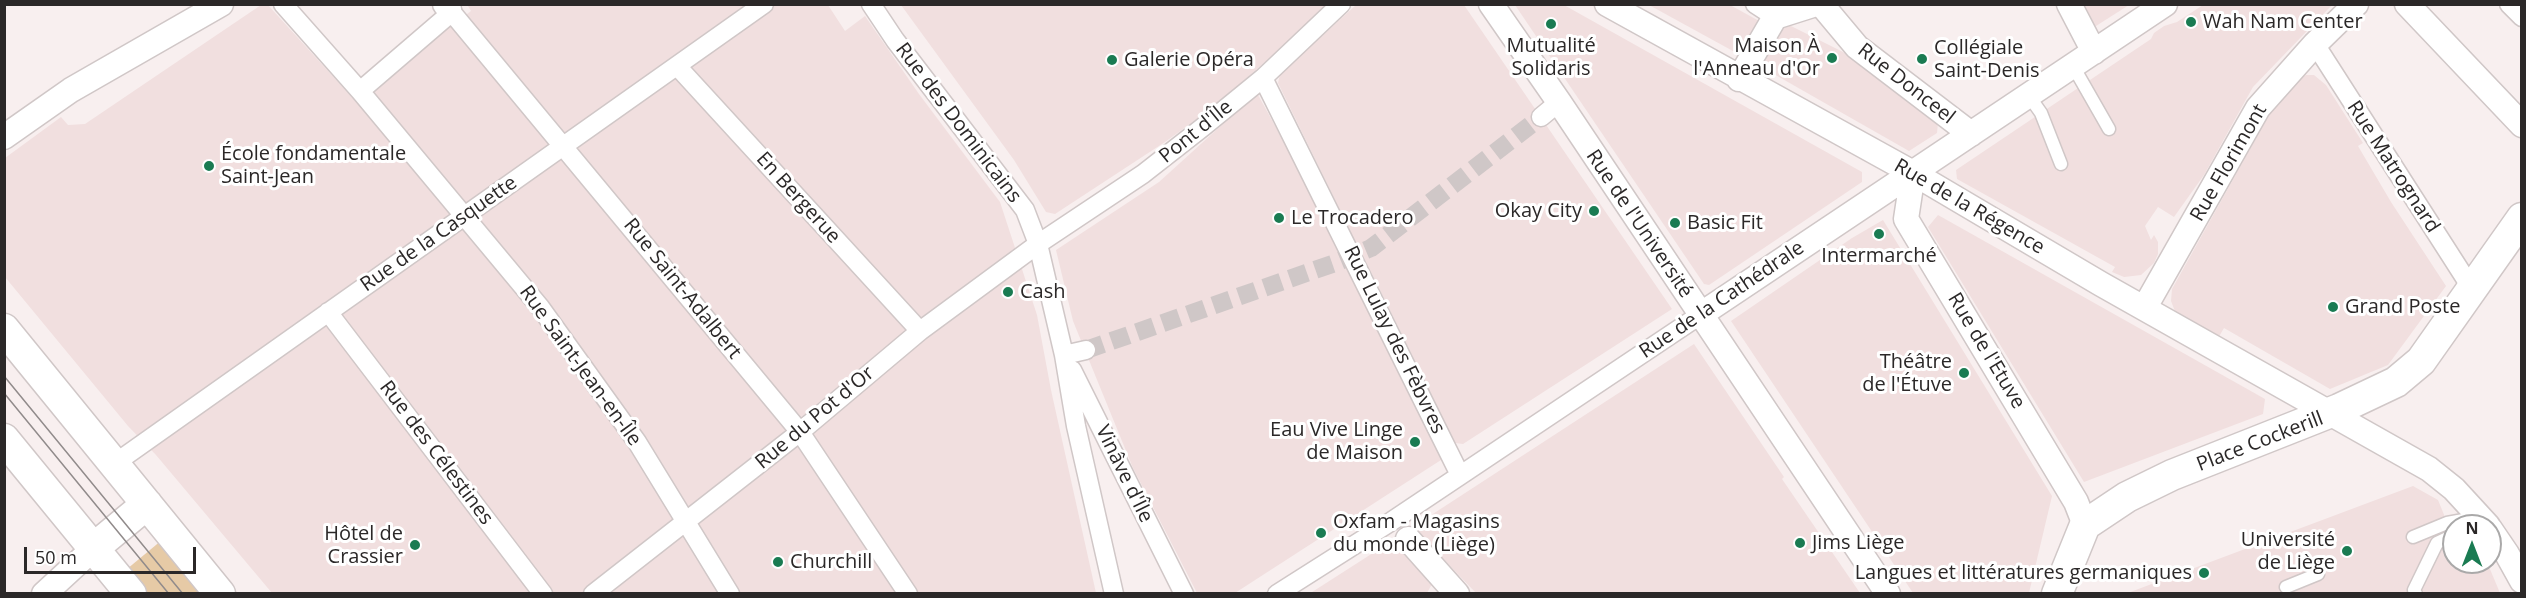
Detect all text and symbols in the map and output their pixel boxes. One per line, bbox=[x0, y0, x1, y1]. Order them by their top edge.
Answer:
place label: Wah Nam Center bbox=[2203, 10, 2363, 34]
marker: Wah Nam Center bbox=[2184, 15, 2198, 29]
marker: Mutualité Solidaris bbox=[1544, 17, 1558, 31]
place label: Mutualité Solidaris bbox=[1506, 34, 1596, 81]
place label: Maison À l'Anneau d'Or bbox=[1693, 34, 1820, 81]
place label: Collégiale Saint-Denis bbox=[1934, 36, 2040, 83]
street label: Rue des Dominicains bbox=[890, 38, 1026, 208]
street label: Rue Donceel bbox=[1853, 39, 1959, 129]
place label: Galerie Opéra bbox=[1124, 48, 1254, 72]
marker: Maison À l'Anneau d'Or bbox=[1825, 51, 1839, 65]
marker: Collégiale Saint-Denis bbox=[1915, 52, 1929, 66]
marker: Galerie Opéra bbox=[1105, 53, 1119, 67]
street label: Pont d'Île bbox=[1155, 95, 1237, 169]
street label: Rue Matrognard bbox=[2342, 97, 2444, 237]
street label: Rue Florimont bbox=[2186, 100, 2272, 226]
place label: École fondamentale Saint-Jean bbox=[221, 142, 406, 189]
street label: Rue de l'Université bbox=[1581, 145, 1697, 303]
street label: En Bergerue bbox=[751, 147, 845, 249]
street label: Rue de la Régence bbox=[1889, 154, 2049, 260]
marker: École fondamentale Saint-Jean bbox=[202, 159, 216, 173]
street label: Rue de la Casquette bbox=[356, 171, 522, 297]
place label: Okay City bbox=[1495, 199, 1582, 223]
marker: Okay City bbox=[1587, 204, 1601, 218]
place label: Le Trocadero bbox=[1291, 206, 1413, 230]
marker: Le Trocadero bbox=[1272, 211, 1286, 225]
place label: Basic Fit bbox=[1687, 211, 1763, 235]
street label: Rue Saint-Adalbert bbox=[618, 214, 746, 364]
marker: Basic Fit bbox=[1668, 216, 1682, 230]
marker: Intermarché bbox=[1872, 227, 1886, 241]
street label: Rue de la Cathédrale bbox=[1635, 236, 1809, 364]
street label: Rue Lulay des Fèbvres bbox=[1338, 242, 1450, 438]
place label: Intermarché bbox=[1821, 244, 1937, 268]
place label: Cash bbox=[1020, 280, 1066, 304]
street label: Rue Saint-Jean-en-Île bbox=[514, 281, 646, 451]
marker: Cash bbox=[1001, 285, 1015, 299]
street label: Rue de l'Etuve bbox=[1942, 289, 2030, 413]
place label: Grand Poste bbox=[2345, 295, 2460, 319]
marker: Grand Poste bbox=[2326, 300, 2340, 314]
place label: Théâtre de l'Étuve bbox=[1862, 350, 1952, 397]
street label: Rue du Pot d'Or bbox=[751, 361, 879, 475]
marker: Théâtre de l'Étuve bbox=[1957, 366, 1971, 380]
street label: Rue des Célestines bbox=[374, 376, 498, 530]
street label: Place Cockerill bbox=[2193, 407, 2327, 477]
place label: Eau Vive Linge de Maison bbox=[1270, 418, 1403, 465]
street label: Vinâve d'Île bbox=[1090, 421, 1158, 527]
marker: Eau Vive Linge de Maison bbox=[1408, 435, 1422, 449]
place label: Oxfam - Magasins du monde (Liège) bbox=[1333, 510, 1500, 557]
north arrow bbox=[2442, 514, 2502, 574]
text: N bbox=[2465, 517, 2479, 539]
place label: Hôtel de Crassier bbox=[324, 522, 403, 569]
marker: Oxfam - Magasins du monde (Liège) bbox=[1314, 526, 1328, 540]
place label: Université de Liège bbox=[2241, 528, 2335, 575]
place label: Jims Liège bbox=[1812, 531, 1904, 555]
scale bar bbox=[27, 535, 200, 573]
marker: Jims Liège bbox=[1793, 536, 1807, 550]
marker: Hôtel de Crassier bbox=[408, 538, 422, 552]
marker: Université de Liège bbox=[2340, 544, 2354, 558]
text: 50 m bbox=[35, 545, 77, 569]
place label: Churchill bbox=[790, 550, 872, 574]
marker: Churchill bbox=[771, 555, 785, 569]
place label: Langues et littératures germaniques bbox=[1855, 561, 2192, 585]
marker: Langues et littératures germaniques bbox=[2197, 566, 2211, 580]

